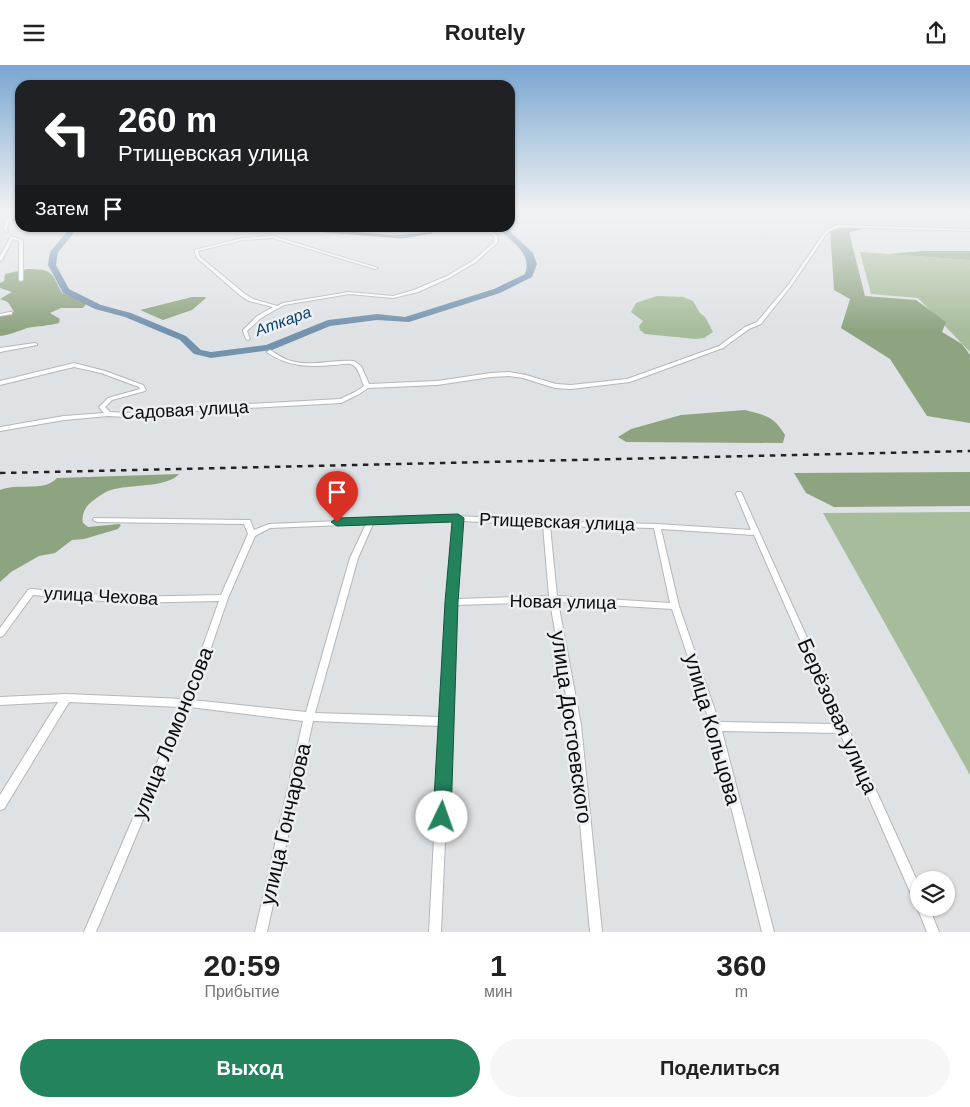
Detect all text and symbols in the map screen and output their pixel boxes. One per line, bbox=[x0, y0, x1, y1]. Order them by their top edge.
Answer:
icon: menu bbox=[20, 19, 48, 47]
icon: share bbox=[922, 19, 950, 47]
text: Routely bbox=[445, 20, 525, 45]
icon: left bbox=[35, 100, 100, 165]
text: 260 m bbox=[118, 100, 217, 139]
text: Ртищевская улица bbox=[118, 141, 308, 166]
icon: arrive bbox=[99, 195, 127, 223]
text: Затем bbox=[35, 198, 89, 219]
water label: Аткара bbox=[252, 303, 313, 339]
street label: Садовая улица bbox=[121, 397, 250, 423]
pin bbox=[316, 471, 358, 522]
icon: arrive bbox=[323, 478, 351, 506]
street label: Ртищевская улица bbox=[479, 509, 636, 535]
street label: улица Чехова bbox=[43, 583, 160, 609]
street label: Новая улица bbox=[510, 591, 617, 613]
street label: улица Достоевского bbox=[547, 629, 597, 825]
street label: Берёзовая улица bbox=[793, 635, 883, 797]
street label: улица Ломоносова bbox=[127, 643, 217, 822]
street label: улица Кольцова bbox=[680, 651, 746, 808]
street label: улица Гончарова bbox=[255, 741, 315, 907]
position arrow bbox=[415, 790, 467, 842]
map controls bbox=[910, 871, 955, 916]
button: layers bbox=[910, 871, 955, 916]
text: 20:59 bbox=[204, 949, 280, 982]
text: 1 bbox=[490, 949, 507, 982]
text: 360 bbox=[716, 949, 766, 982]
text: Прибытие bbox=[204, 983, 280, 1000]
text: мин bbox=[484, 983, 513, 1000]
text: m bbox=[735, 983, 748, 1000]
button: Выход bbox=[20, 1039, 480, 1097]
button: Поделиться bbox=[490, 1039, 950, 1097]

